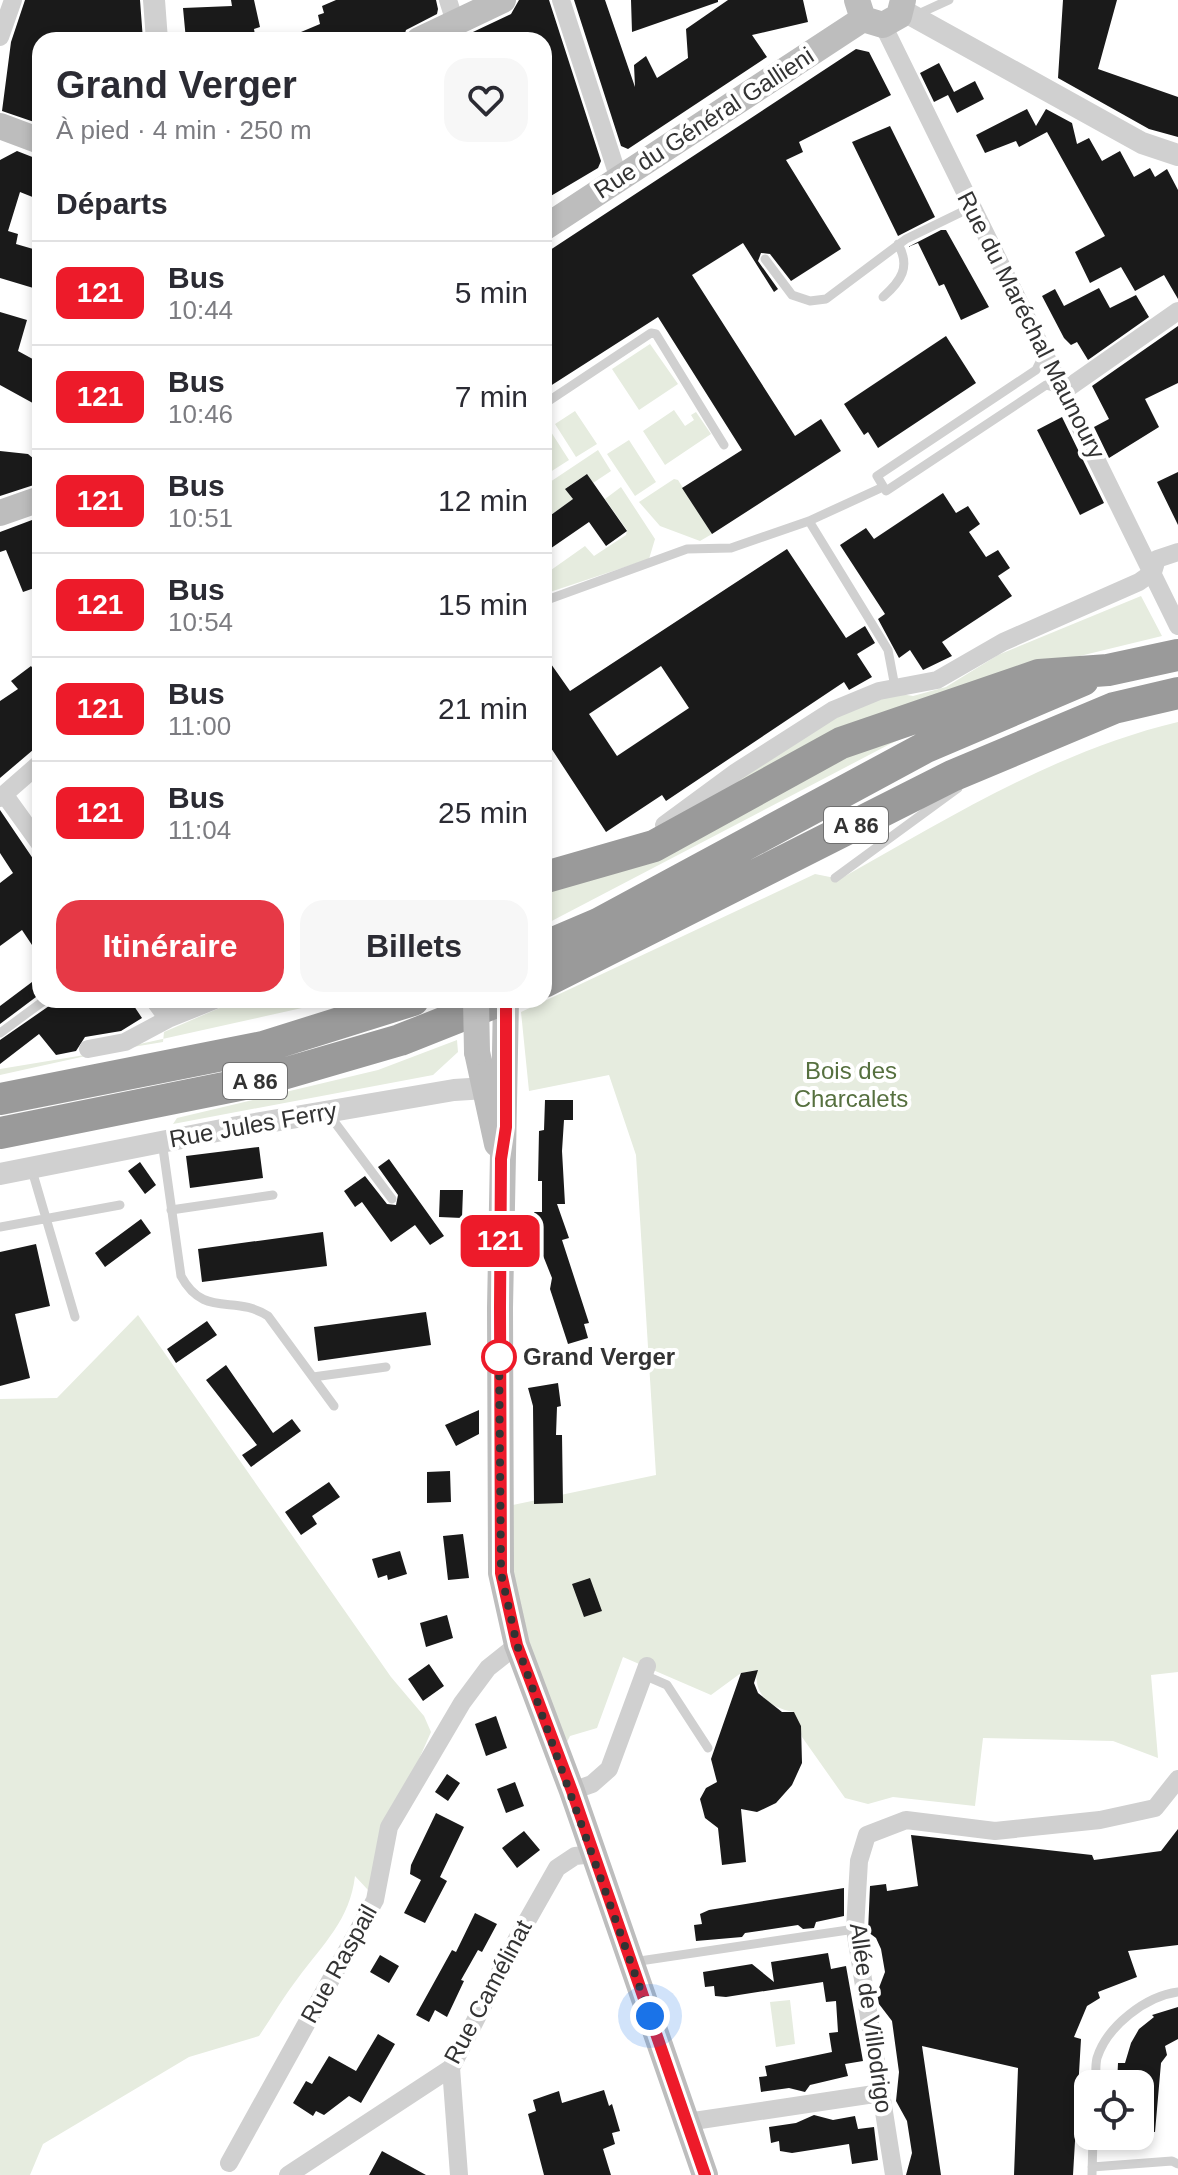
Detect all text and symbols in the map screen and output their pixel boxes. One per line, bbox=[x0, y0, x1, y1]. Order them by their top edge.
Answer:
street label: Rue du Général Gallieni bbox=[589, 42, 818, 204]
button: heart bbox=[444, 58, 528, 142]
text: Grand Verger bbox=[56, 64, 297, 106]
text: À pied · 4 min · 250 m bbox=[56, 115, 312, 145]
text: Départs bbox=[56, 187, 168, 220]
street label: Rue du Maréchal Maunoury bbox=[952, 187, 1111, 463]
text: Bus bbox=[168, 261, 225, 294]
text: 5 min bbox=[455, 276, 528, 309]
text: 121 bbox=[77, 277, 123, 308]
text: 10:44 bbox=[168, 295, 233, 325]
text: Bus bbox=[168, 365, 225, 398]
text: 7 min bbox=[455, 380, 528, 413]
text: 121 bbox=[77, 381, 123, 412]
text: 10:46 bbox=[168, 399, 233, 429]
text: Bus bbox=[168, 469, 225, 502]
text: 12 min bbox=[438, 484, 528, 517]
text: 121 bbox=[77, 485, 123, 516]
text: 10:51 bbox=[168, 503, 233, 533]
text: Bus bbox=[168, 573, 225, 606]
text: 15 min bbox=[438, 588, 528, 621]
text: 121 bbox=[77, 589, 123, 620]
text: 10:54 bbox=[168, 607, 233, 637]
text: Bus bbox=[168, 677, 225, 710]
text: 21 min bbox=[438, 692, 528, 725]
text: 121 bbox=[77, 693, 123, 724]
text: 11:00 bbox=[168, 711, 231, 741]
text: Bus bbox=[168, 781, 225, 814]
text: 25 min bbox=[438, 796, 528, 829]
text: 121 bbox=[77, 797, 123, 828]
road number: A 86 bbox=[824, 807, 888, 843]
text: 11:04 bbox=[168, 815, 231, 845]
button: Itinéraire bbox=[56, 900, 284, 992]
button: Billets bbox=[300, 900, 528, 992]
park label: Bois des Charcalets bbox=[794, 1057, 908, 1112]
road number: A 86 bbox=[223, 1063, 287, 1099]
street label: Rue Jules Ferry bbox=[167, 1097, 339, 1153]
line badge: 121 bbox=[454, 1215, 546, 1267]
text: 121 bbox=[477, 1225, 523, 1256]
marker: Grand Verger bbox=[482, 1340, 516, 1374]
place label: Grand Verger bbox=[523, 1343, 675, 1370]
street label: Rue Raspail bbox=[295, 1900, 382, 2027]
street label: Rue Camélinat bbox=[438, 1915, 537, 2068]
street label: Allée de Villodrigo bbox=[845, 1921, 898, 2115]
your location bbox=[630, 1996, 670, 2036]
map controls bbox=[1074, 2070, 1154, 2150]
button: locate bbox=[1074, 2070, 1154, 2150]

